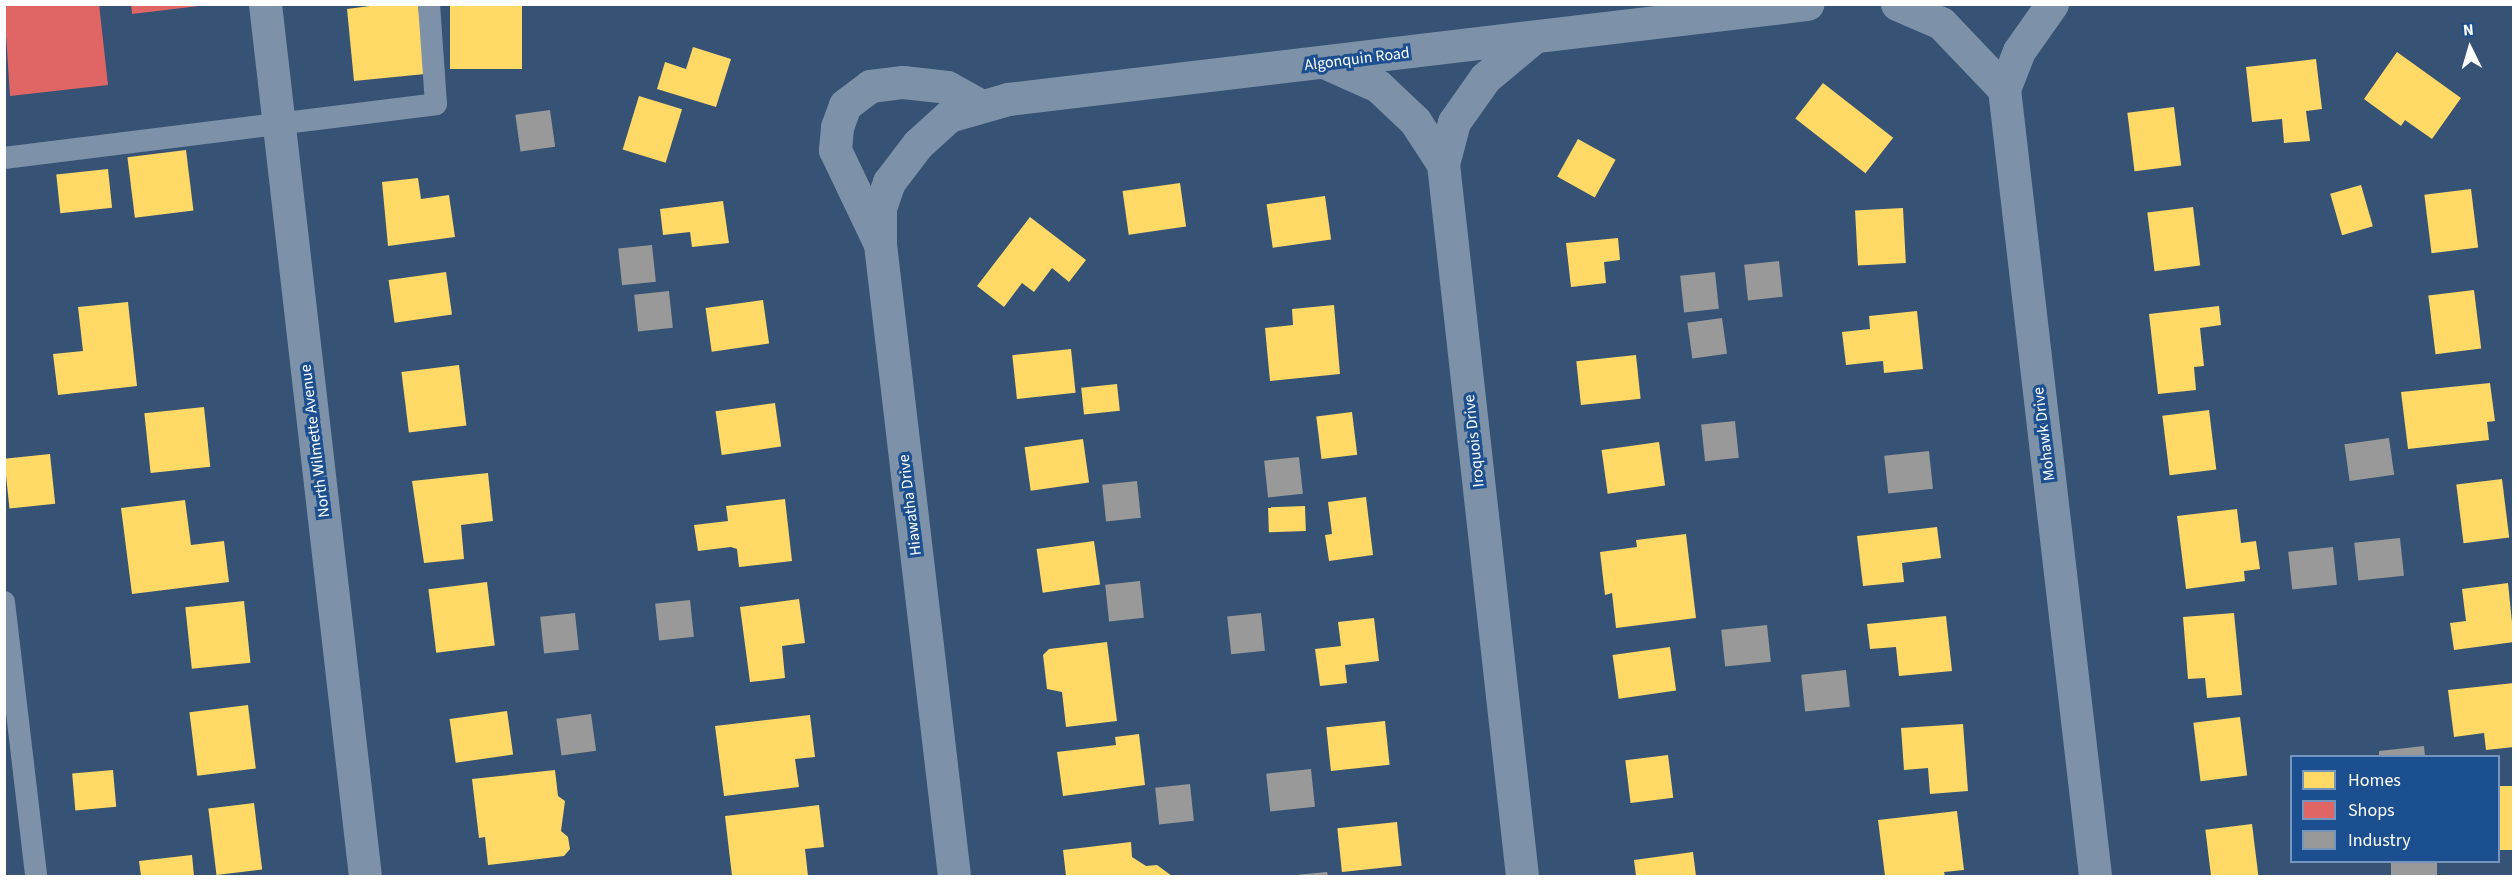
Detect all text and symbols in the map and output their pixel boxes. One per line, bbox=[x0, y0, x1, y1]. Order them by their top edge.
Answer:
north arrow bbox=[2440, 18, 2500, 78]
text: N bbox=[2462, 19, 2475, 41]
street label: Algonquin Road bbox=[1303, 43, 1411, 75]
street label: North Wilmette Avenue bbox=[296, 363, 334, 519]
street label: Mohawk Drive bbox=[2029, 386, 2059, 482]
street label: Iroquois Drive bbox=[1460, 394, 1488, 488]
street label: Hiawatha Drive bbox=[894, 453, 926, 557]
legend bbox=[2290, 755, 2500, 863]
text: Homes bbox=[2348, 768, 2401, 793]
text: Shops bbox=[2348, 798, 2395, 823]
text: Industry bbox=[2348, 828, 2411, 853]

